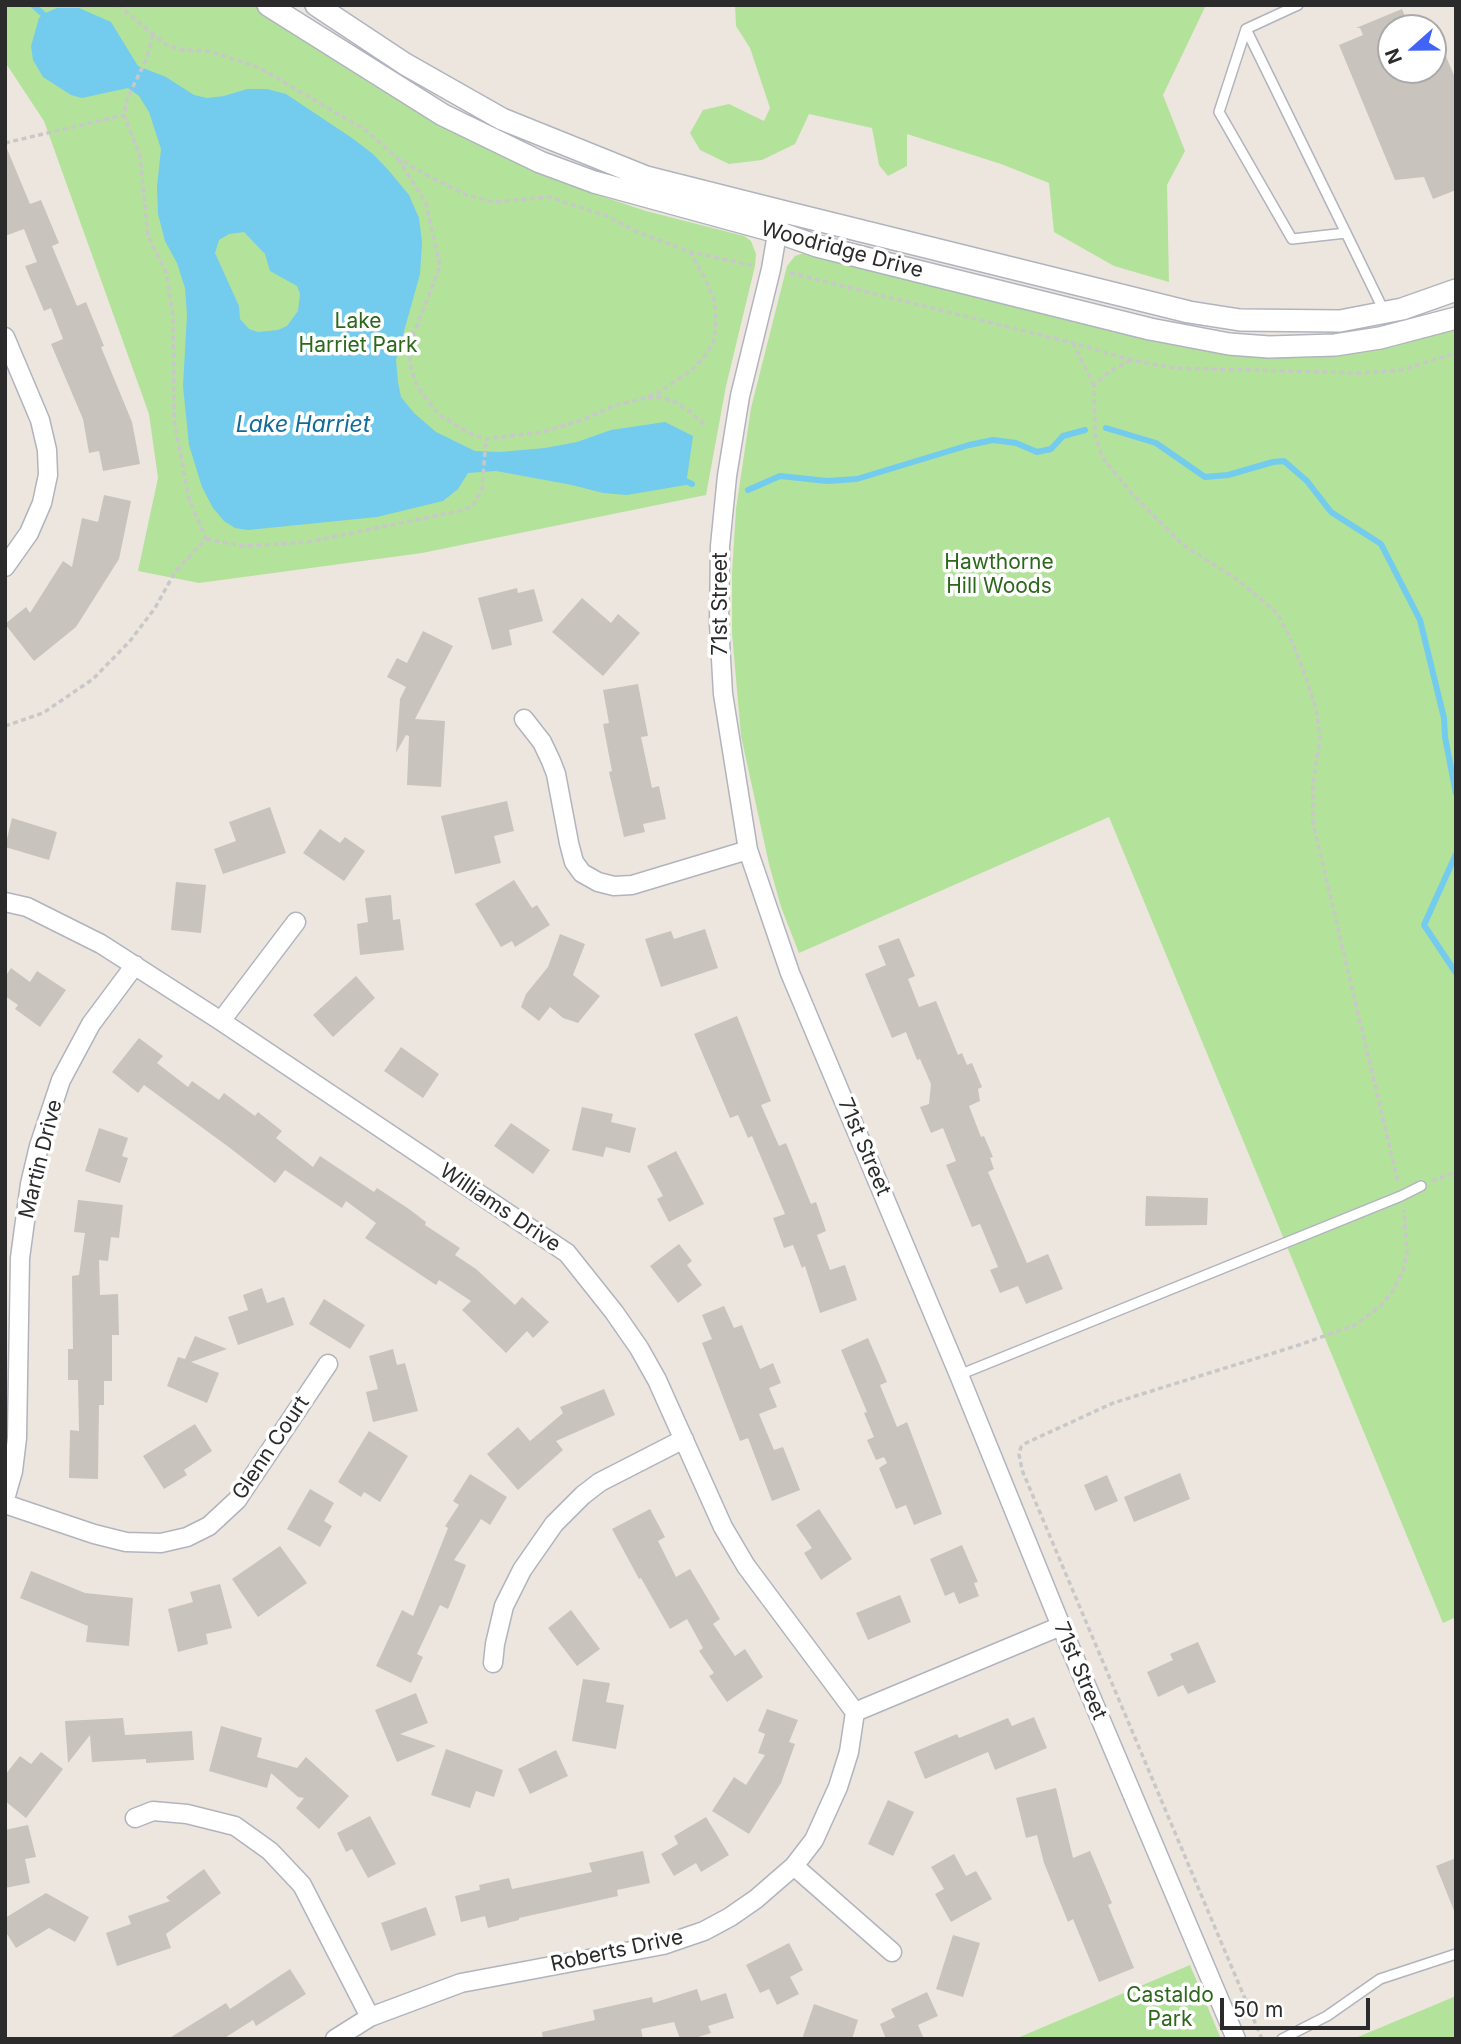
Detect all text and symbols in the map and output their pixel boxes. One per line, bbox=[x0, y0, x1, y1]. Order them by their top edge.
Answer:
north arrow bbox=[1377, 14, 1447, 84]
text: N bbox=[1380, 45, 1407, 67]
street label: Woodridge Drive bbox=[758, 216, 926, 284]
park label: Lake Harriet Park bbox=[299, 309, 417, 359]
water label: Lake Harriet bbox=[236, 411, 370, 439]
park label: Hawthorne Hill Woods bbox=[944, 550, 1054, 600]
street label: 71st Street bbox=[708, 552, 734, 656]
street label: 71st Street bbox=[832, 1094, 896, 1200]
street label: Martin Drive bbox=[14, 1097, 68, 1221]
street label: Williams Drive bbox=[435, 1158, 565, 1258]
street label: Glenn Court bbox=[227, 1392, 315, 1504]
street label: 71st Street bbox=[1048, 1618, 1112, 1724]
street label: Roberts Drive bbox=[548, 1925, 686, 1977]
park label: Castaldo Park bbox=[1126, 1983, 1214, 2033]
scale bar bbox=[1223, 1984, 1374, 2028]
text: 50 m bbox=[1233, 1997, 1283, 2022]

